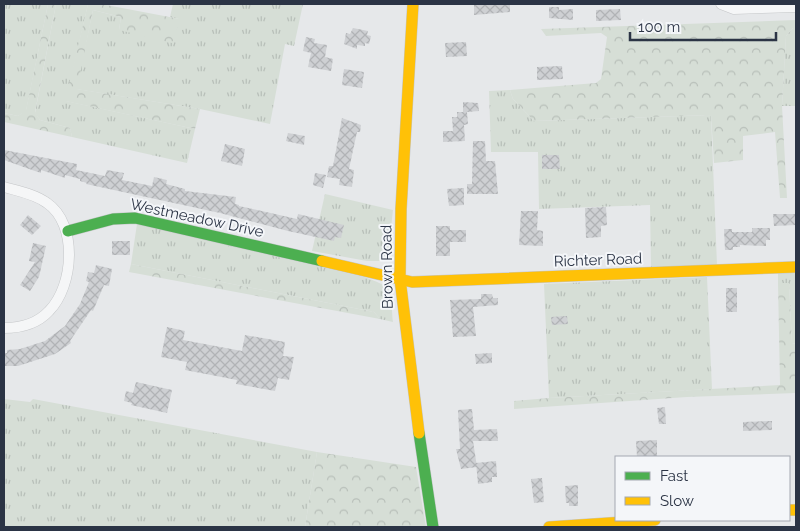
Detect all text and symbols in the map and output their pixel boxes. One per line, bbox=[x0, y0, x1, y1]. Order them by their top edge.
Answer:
scale bar bbox=[630, 10, 776, 42]
text: 100 m bbox=[638, 18, 680, 36]
street label: Westmeadow Drive bbox=[129, 195, 266, 241]
street label: Brown Road bbox=[377, 225, 397, 309]
street label: Richter Road bbox=[554, 249, 642, 271]
legend bbox=[615, 456, 790, 521]
text: Fast bbox=[660, 467, 688, 485]
text: Slow bbox=[660, 492, 694, 510]

